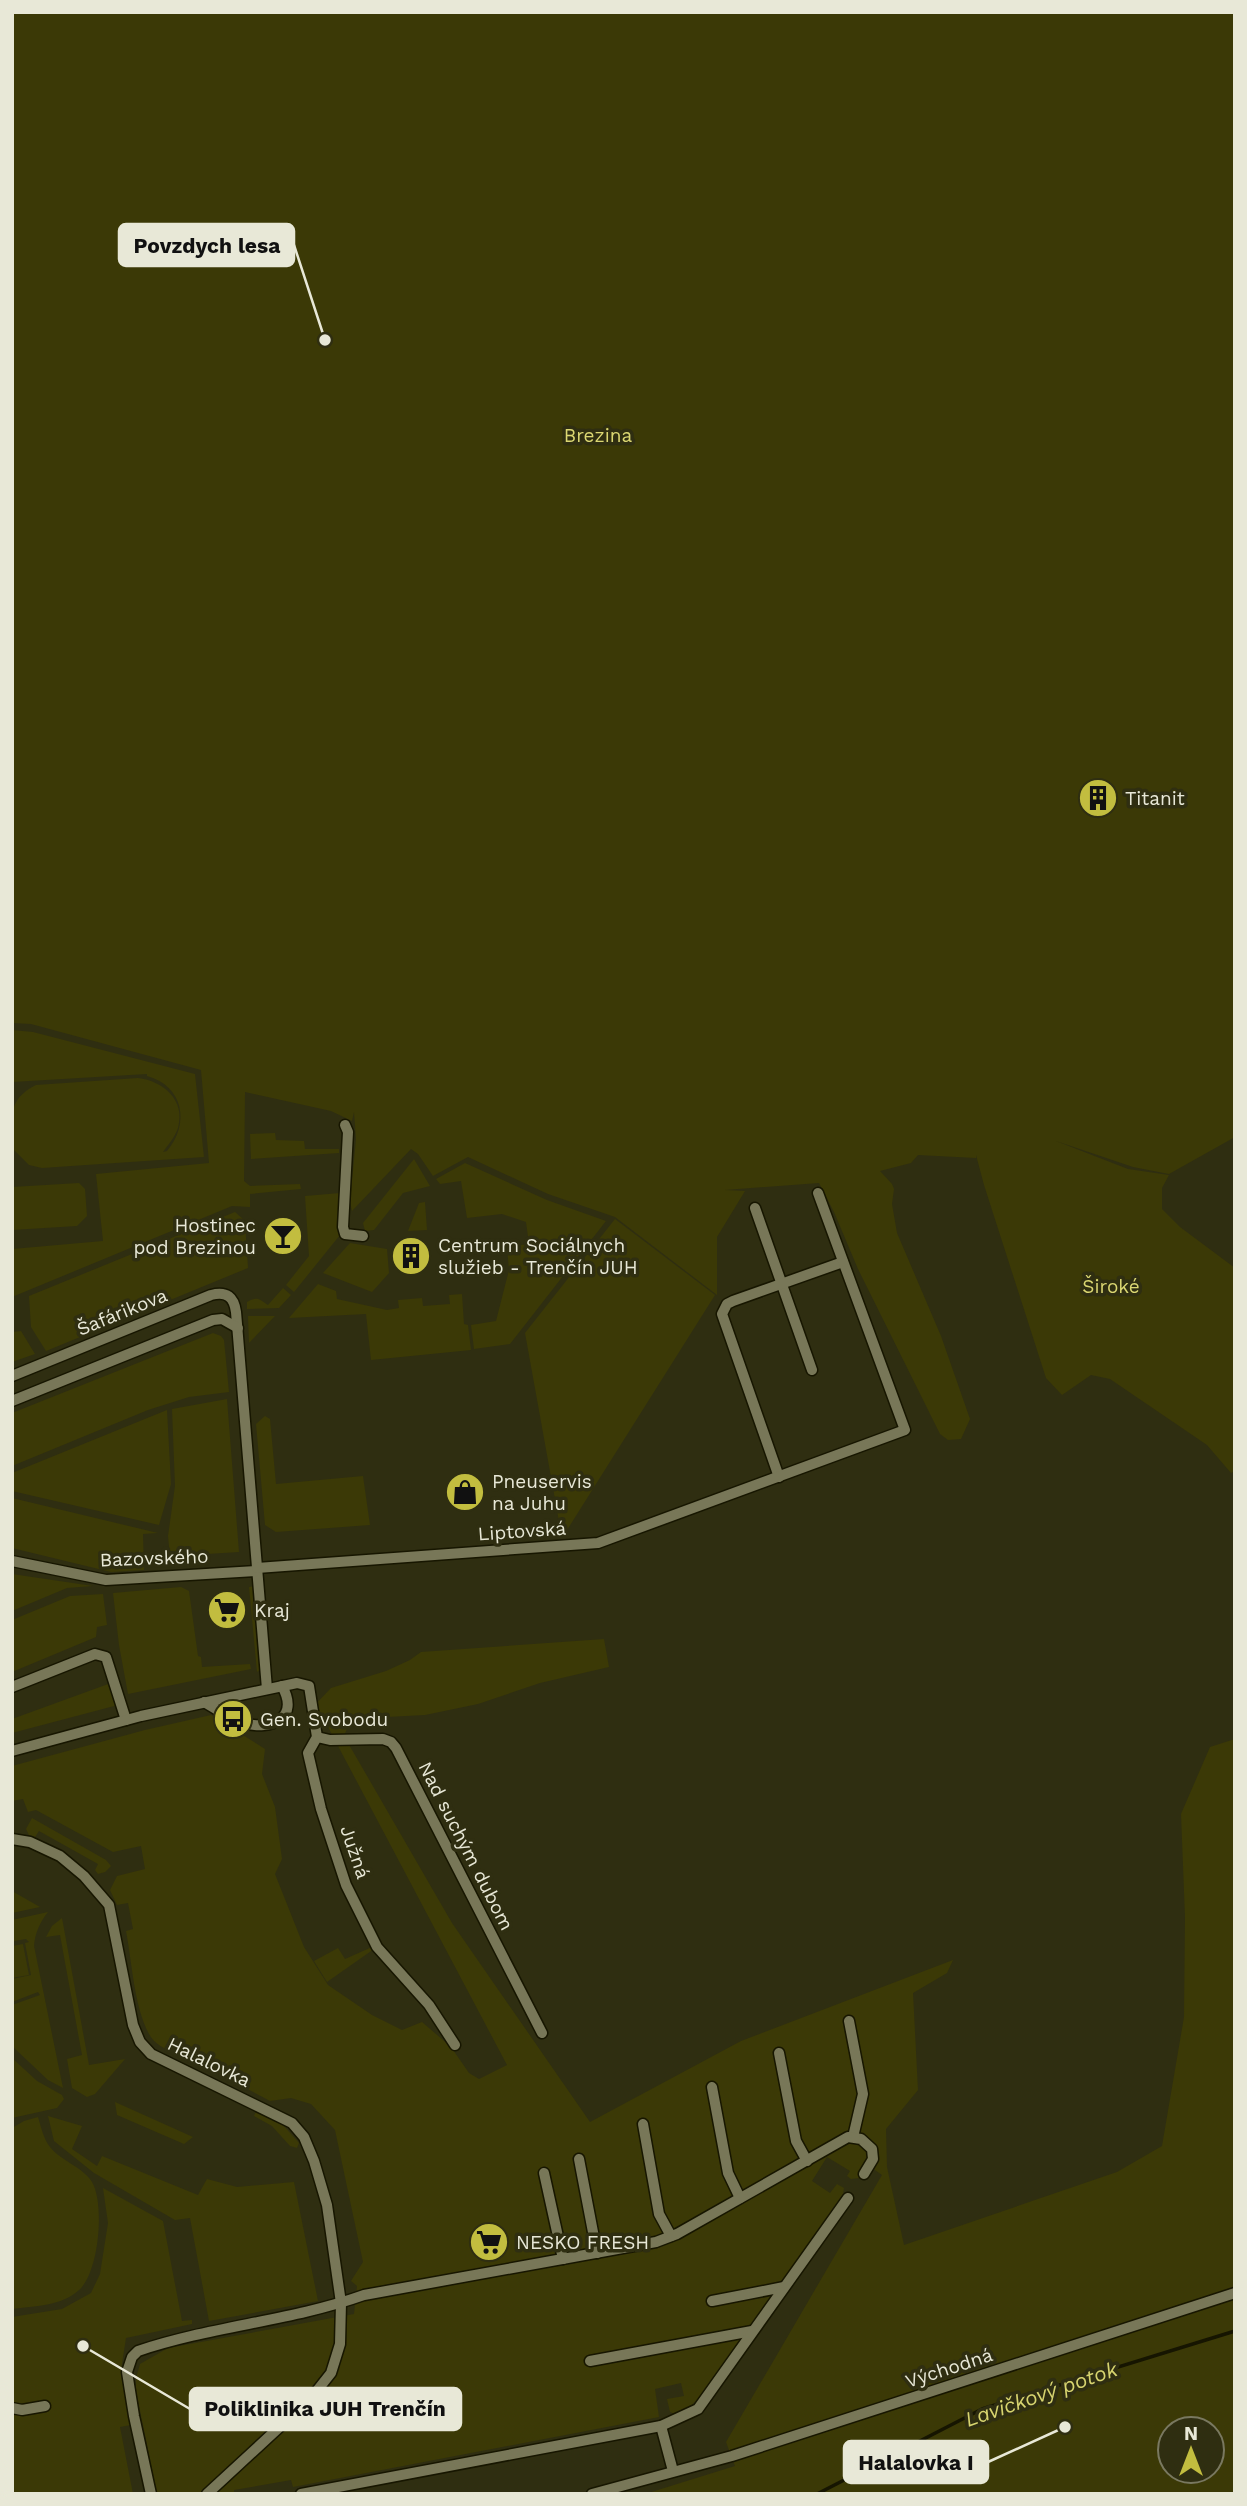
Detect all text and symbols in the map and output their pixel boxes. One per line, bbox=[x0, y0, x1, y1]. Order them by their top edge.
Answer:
callout: Povzdych lesa bbox=[119, 224, 294, 266]
text: Povzdych lesa bbox=[134, 233, 281, 258]
park label: Brezina bbox=[564, 424, 633, 447]
building icon: Titanit bbox=[1077, 777, 1119, 819]
place label: Titanit bbox=[1125, 787, 1185, 810]
place label: Hostinec pod Brezinou bbox=[133, 1214, 256, 1259]
bar icon: Hostinec pod Brezinou bbox=[262, 1215, 304, 1257]
place label: Centrum Sociálnych služieb - Trenčín JUH bbox=[438, 1234, 638, 1279]
building icon: Centrum Sociálnych služieb - Trenčín JUH bbox=[390, 1235, 432, 1277]
park label: Široké bbox=[1082, 1275, 1140, 1298]
street label: Šafárikova bbox=[73, 1283, 171, 1341]
place label: Pneuservis na Juhu bbox=[492, 1470, 592, 1515]
shop icon: Pneuservis na Juhu bbox=[444, 1471, 486, 1513]
street label: Liptovská bbox=[477, 1516, 567, 1546]
street label: Bazovského bbox=[99, 1545, 209, 1571]
supermarket icon: Kraj bbox=[206, 1589, 248, 1631]
place label: Kraj bbox=[254, 1599, 290, 1622]
bus stop icon: Gen. Svobodu bbox=[212, 1698, 254, 1740]
place label: Gen. Svobodu bbox=[260, 1708, 388, 1731]
street label: Nad suchým dubom bbox=[413, 1758, 519, 1934]
street label: Južná bbox=[335, 1822, 375, 1882]
street label: Halalovka bbox=[164, 2032, 255, 2092]
supermarket icon: NESKO FRESH bbox=[468, 2221, 510, 2263]
place label: NESKO FRESH bbox=[516, 2231, 649, 2254]
street label: Východná bbox=[903, 2343, 996, 2393]
water label: Lavičkový potok bbox=[961, 2356, 1121, 2432]
callout: Poliklinika JUH Trenčín bbox=[190, 2388, 461, 2430]
text: Poliklinika JUH Trenčín bbox=[204, 2396, 446, 2421]
north arrow bbox=[1156, 2415, 1226, 2485]
text: N bbox=[1184, 2422, 1198, 2445]
callout: Halalovka I bbox=[844, 2441, 988, 2483]
text: Halalovka I bbox=[858, 2450, 974, 2475]

